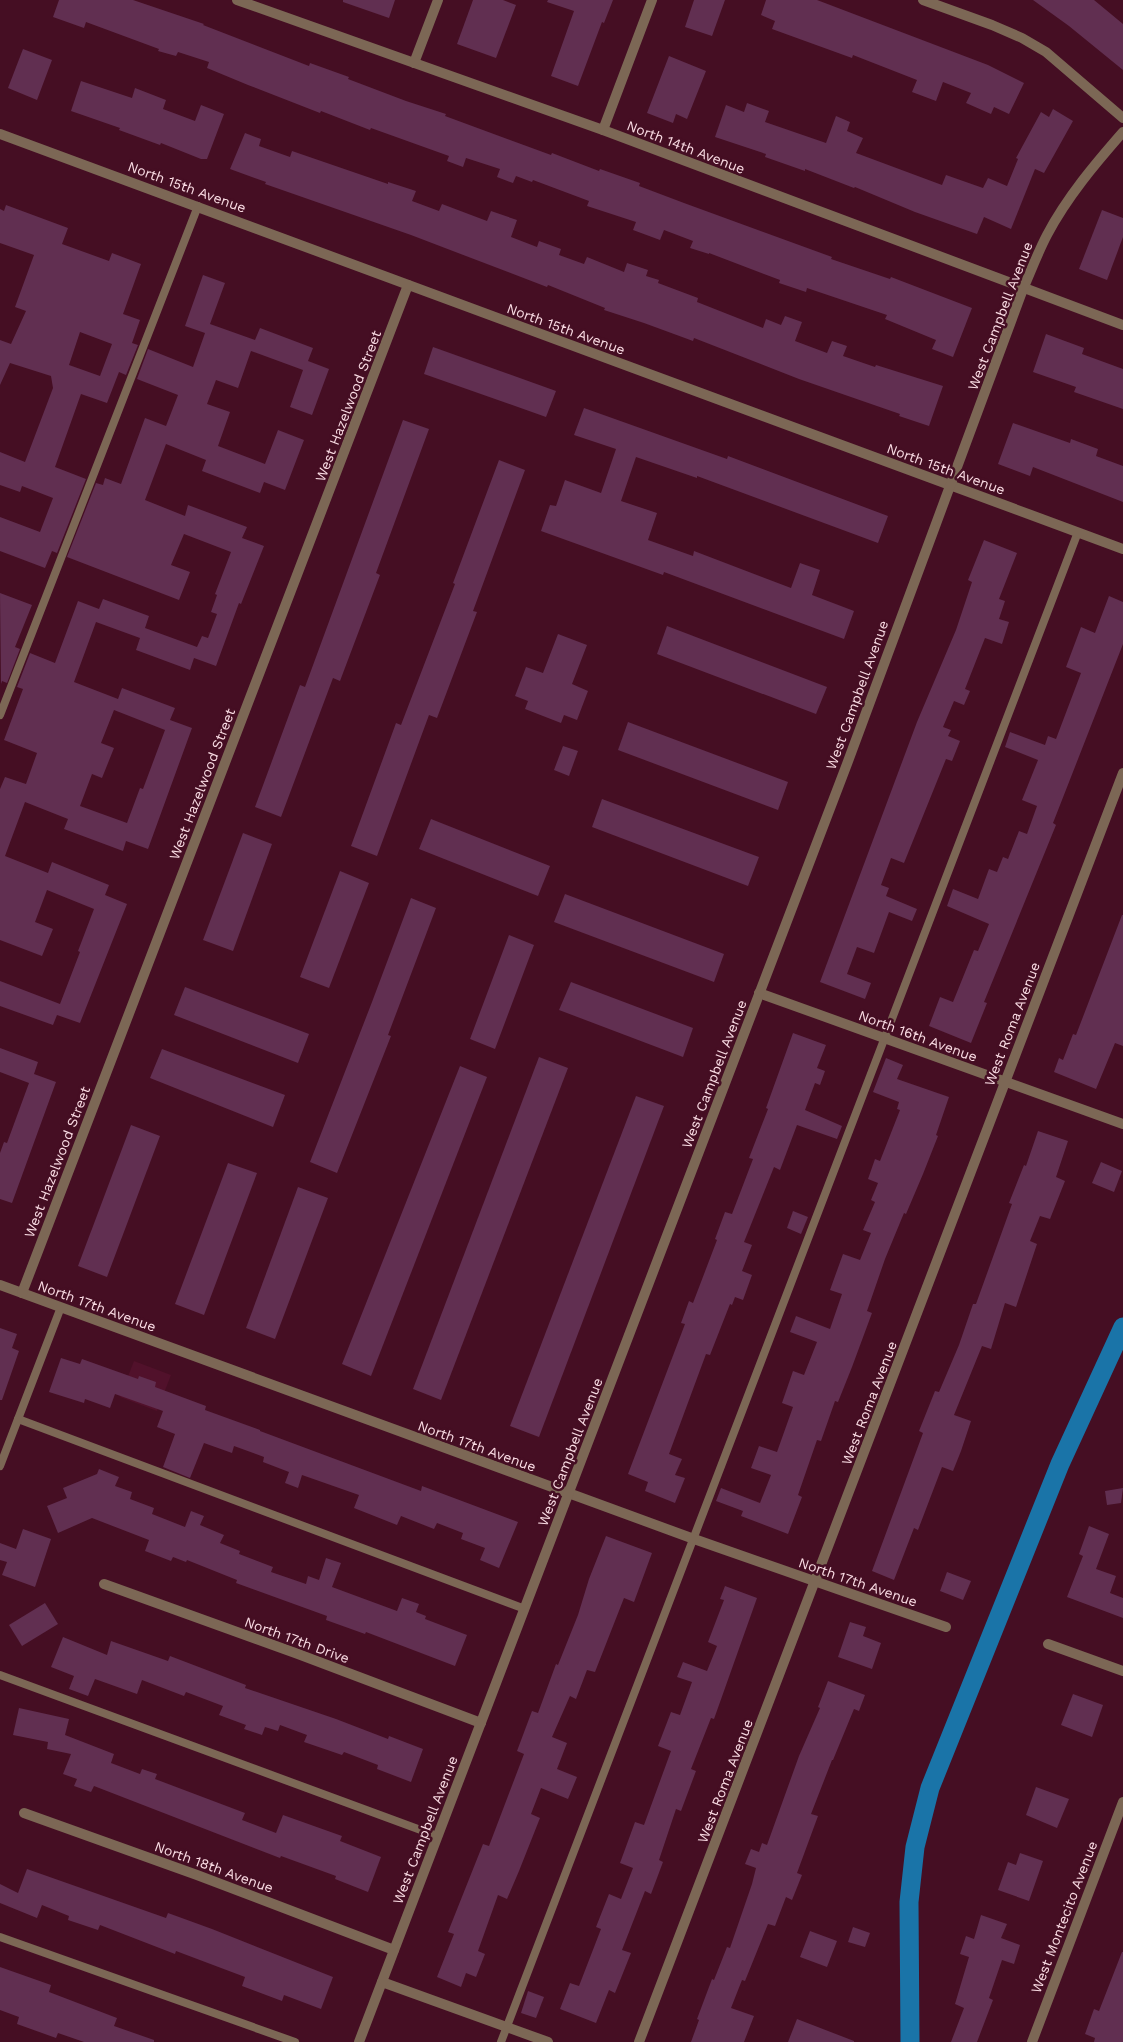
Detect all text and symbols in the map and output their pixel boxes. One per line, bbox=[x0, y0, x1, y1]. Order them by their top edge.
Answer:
street label: North 14th Avenue bbox=[625, 117, 747, 177]
street label: North 15th Avenue bbox=[126, 158, 248, 216]
street label: West Campbell Avenue bbox=[964, 240, 1036, 392]
street label: North 15th Avenue bbox=[505, 300, 627, 358]
street label: West Hazelwood Street bbox=[312, 328, 384, 484]
street label: North 15th Avenue bbox=[885, 440, 1007, 498]
street label: West Campbell Avenue bbox=[823, 618, 891, 772]
street label: West Hazelwood Street bbox=[166, 706, 238, 862]
street label: West Roma Avenue bbox=[981, 960, 1043, 1088]
street label: West Campbell Avenue bbox=[678, 998, 750, 1150]
street label: North 16th Avenue bbox=[856, 1007, 980, 1065]
street label: West Hazelwood Street bbox=[21, 1084, 93, 1240]
street label: North 17th Avenue bbox=[36, 1277, 158, 1335]
street label: West Roma Avenue bbox=[838, 1339, 900, 1467]
street label: West Campbell Avenue bbox=[534, 1376, 606, 1528]
street label: North 17th Avenue bbox=[416, 1417, 538, 1475]
street label: North 17th Avenue bbox=[797, 1554, 919, 1610]
street label: North 17th Drive bbox=[242, 1614, 352, 1666]
street label: West Roma Avenue bbox=[694, 1717, 756, 1845]
street label: West Campbell Avenue bbox=[389, 1754, 461, 1906]
street label: North 18th Avenue bbox=[152, 1838, 276, 1896]
street label: West Montecito Avenue bbox=[1028, 1839, 1100, 1995]

